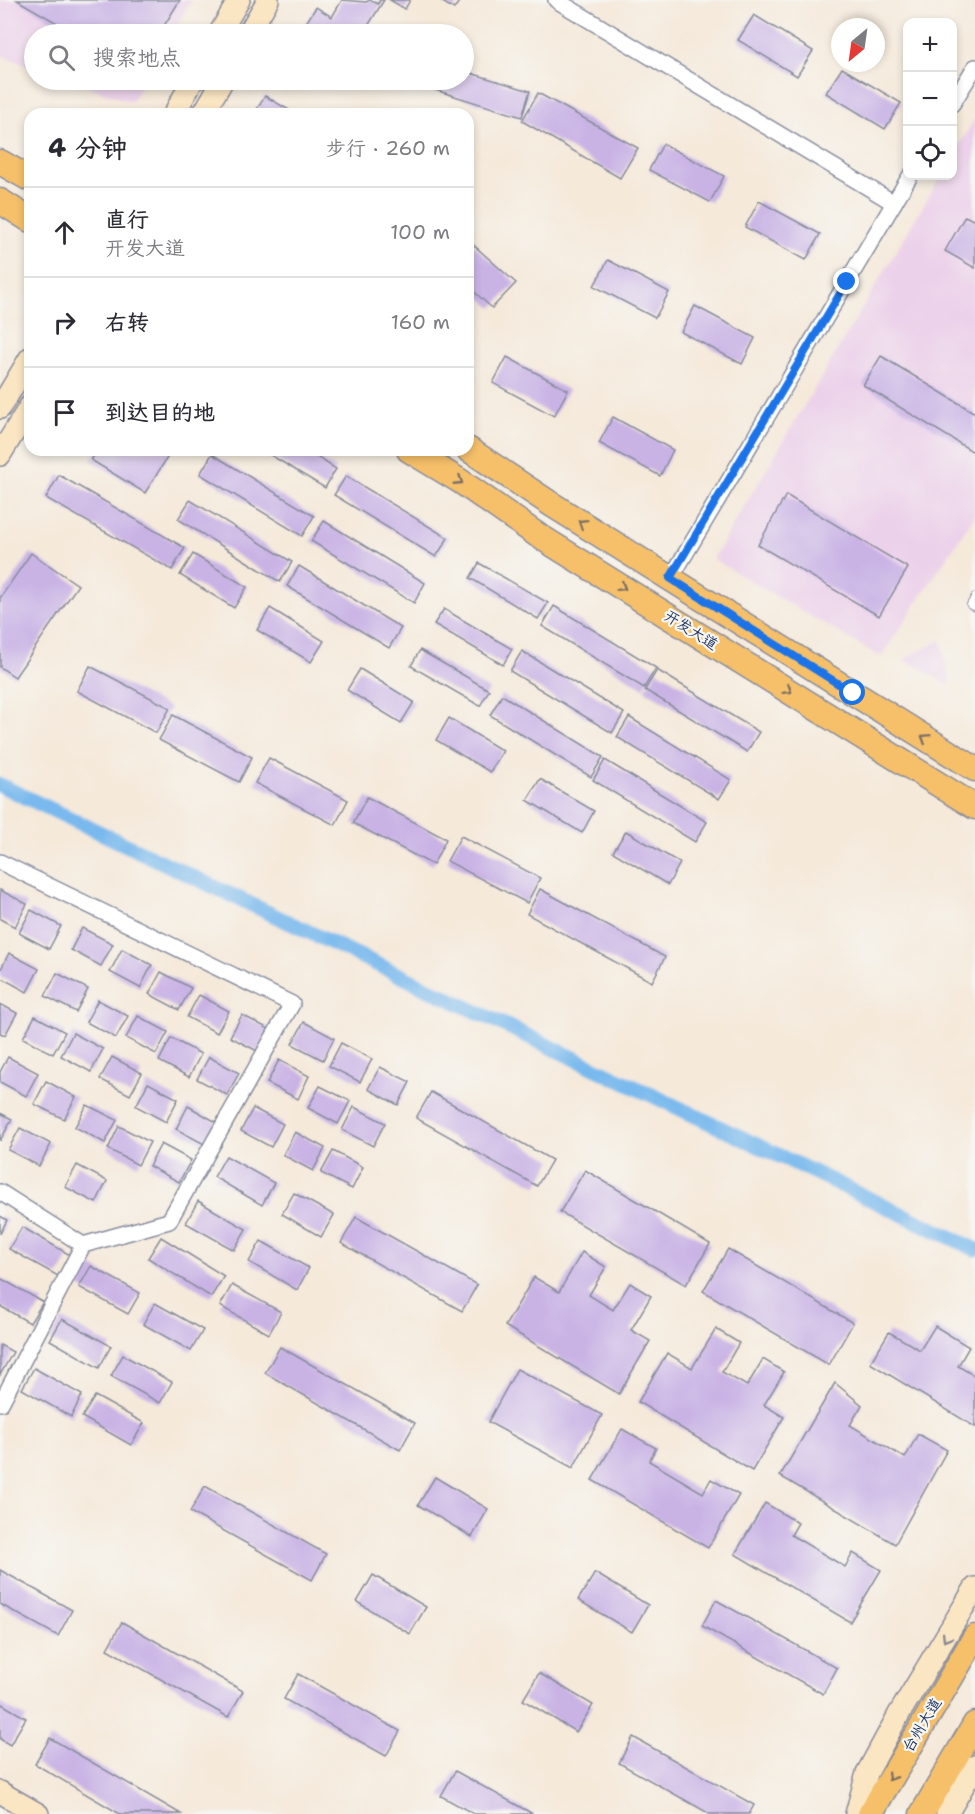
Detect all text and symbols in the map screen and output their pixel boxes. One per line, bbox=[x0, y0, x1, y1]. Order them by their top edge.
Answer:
north arrow bbox=[831, 18, 885, 72]
map controls bbox=[903, 18, 957, 180]
button: + bbox=[903, 18, 957, 72]
search box bbox=[24, 24, 474, 90]
icon: search bbox=[45, 41, 78, 74]
text: 搜索地点 bbox=[93, 43, 181, 72]
button: − bbox=[903, 72, 957, 126]
button: locate bbox=[903, 126, 957, 180]
text: 4 分钟 bbox=[48, 130, 127, 165]
text: 步行 · 260 m bbox=[326, 135, 450, 161]
text: 直行 bbox=[105, 205, 149, 234]
icon: ahead bbox=[48, 216, 81, 249]
text: 100 m bbox=[390, 219, 450, 245]
text: 开发大道 bbox=[105, 235, 185, 261]
route end bbox=[833, 268, 859, 294]
icon: right bbox=[48, 306, 81, 339]
text: 右转 bbox=[105, 308, 149, 337]
text: 160 m bbox=[391, 309, 450, 335]
icon: arrive bbox=[48, 396, 81, 429]
text: 到达目的地 bbox=[105, 398, 215, 427]
one-way arrow bbox=[453, 473, 463, 485]
one-way arrow bbox=[578, 518, 588, 530]
one-way arrow bbox=[616, 580, 626, 592]
street label: 开发大道 bbox=[660, 606, 722, 654]
route start bbox=[839, 679, 865, 705]
one-way arrow bbox=[782, 683, 792, 695]
one-way arrow bbox=[921, 734, 932, 745]
one-way arrow bbox=[941, 1632, 953, 1642]
street label: 台州大道 bbox=[898, 1694, 946, 1756]
one-way arrow bbox=[887, 1771, 899, 1781]

